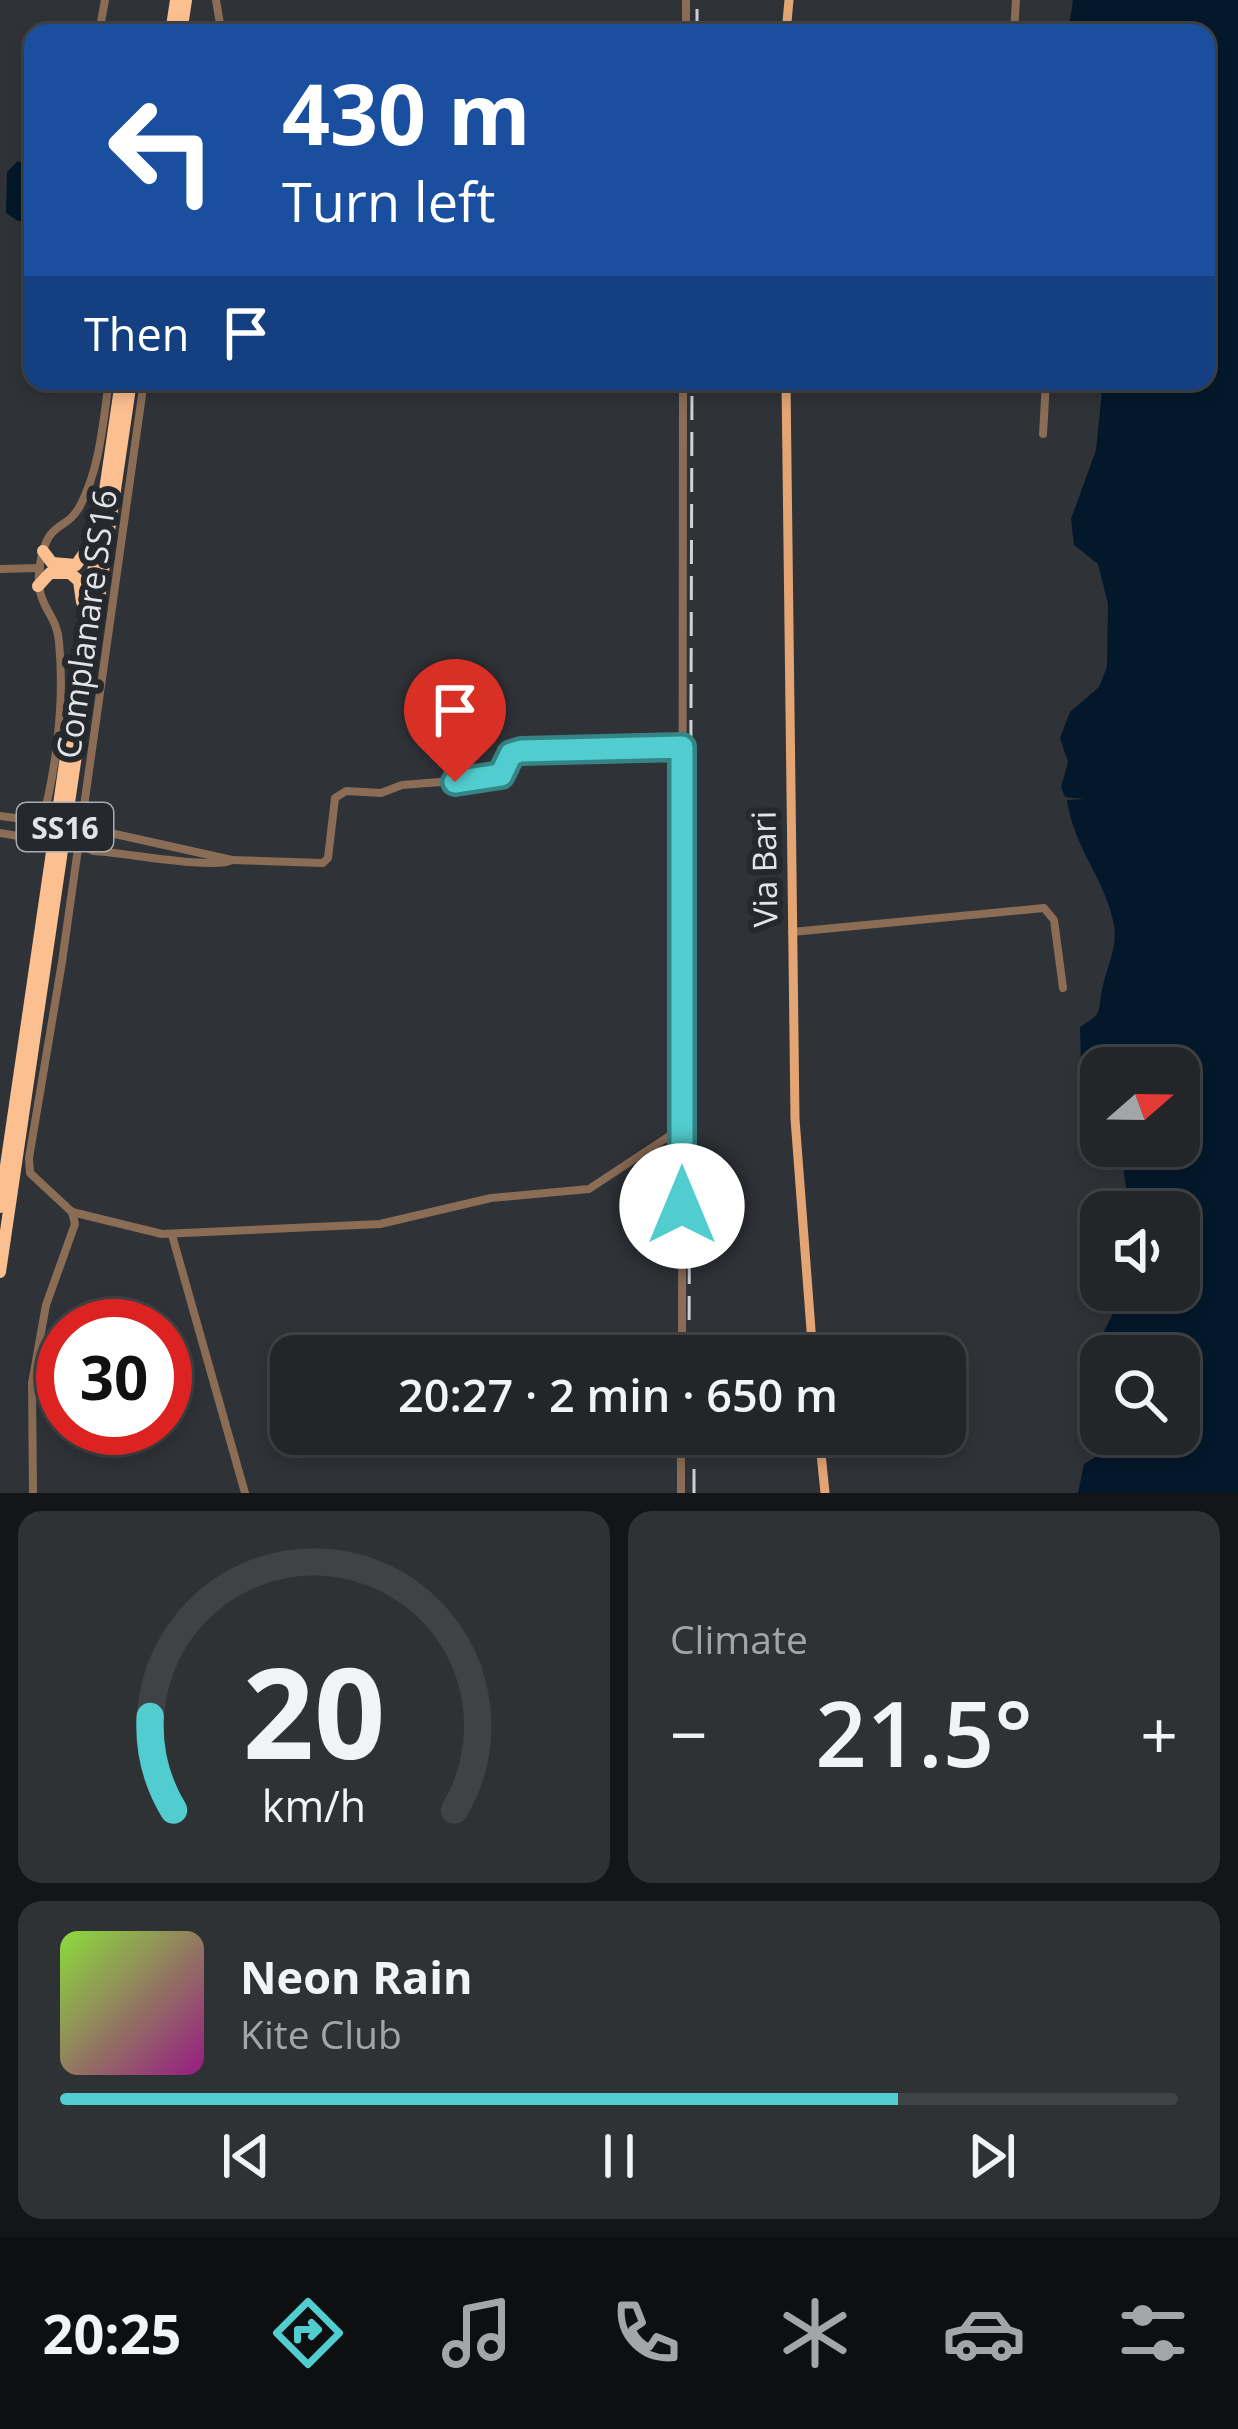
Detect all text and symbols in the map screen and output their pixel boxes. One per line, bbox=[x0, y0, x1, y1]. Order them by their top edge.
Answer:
text: 430 m bbox=[282, 55, 530, 170]
icon: left bbox=[84, 72, 240, 228]
text: Turn left bbox=[282, 164, 495, 238]
icon: arrive bbox=[213, 300, 279, 366]
text: Then bbox=[84, 303, 189, 364]
street label: Complanare SS16 bbox=[45, 487, 127, 761]
pin bbox=[404, 659, 506, 782]
icon: arrive bbox=[422, 677, 488, 743]
road number: SS16 bbox=[17, 803, 113, 851]
street label: Via Bari bbox=[740, 810, 788, 928]
north arrow bbox=[1080, 1047, 1200, 1167]
map controls bbox=[1080, 1047, 1200, 1455]
position arrow bbox=[619, 1143, 745, 1269]
button: sound bbox=[1080, 1191, 1200, 1311]
speed limit sign: 30 bbox=[36, 1299, 192, 1455]
button: search bbox=[1080, 1335, 1200, 1455]
text: 20:27 · 2 min · 650 m bbox=[398, 1364, 838, 1425]
text: Climate bbox=[670, 1612, 808, 1665]
text: 20 bbox=[243, 1626, 385, 1796]
text: 21.5° bbox=[815, 1671, 1033, 1793]
text: − bbox=[670, 1688, 708, 1778]
text: + bbox=[1140, 1688, 1178, 1778]
text: km/h bbox=[262, 1776, 366, 1835]
text: Neon Rain bbox=[240, 1946, 473, 2007]
text: Kite Club bbox=[240, 2007, 402, 2060]
icon: previous bbox=[213, 2123, 279, 2189]
icon: pause bbox=[586, 2123, 652, 2189]
icon: next bbox=[959, 2123, 1025, 2189]
icon: directions bbox=[266, 2291, 350, 2375]
icon: music bbox=[435, 2291, 519, 2375]
icon: phone bbox=[604, 2291, 688, 2375]
icon: climate bbox=[773, 2291, 857, 2375]
icon: car bbox=[942, 2291, 1026, 2375]
icon: filters bbox=[1111, 2291, 1195, 2375]
text: 20:25 bbox=[43, 2296, 181, 2370]

